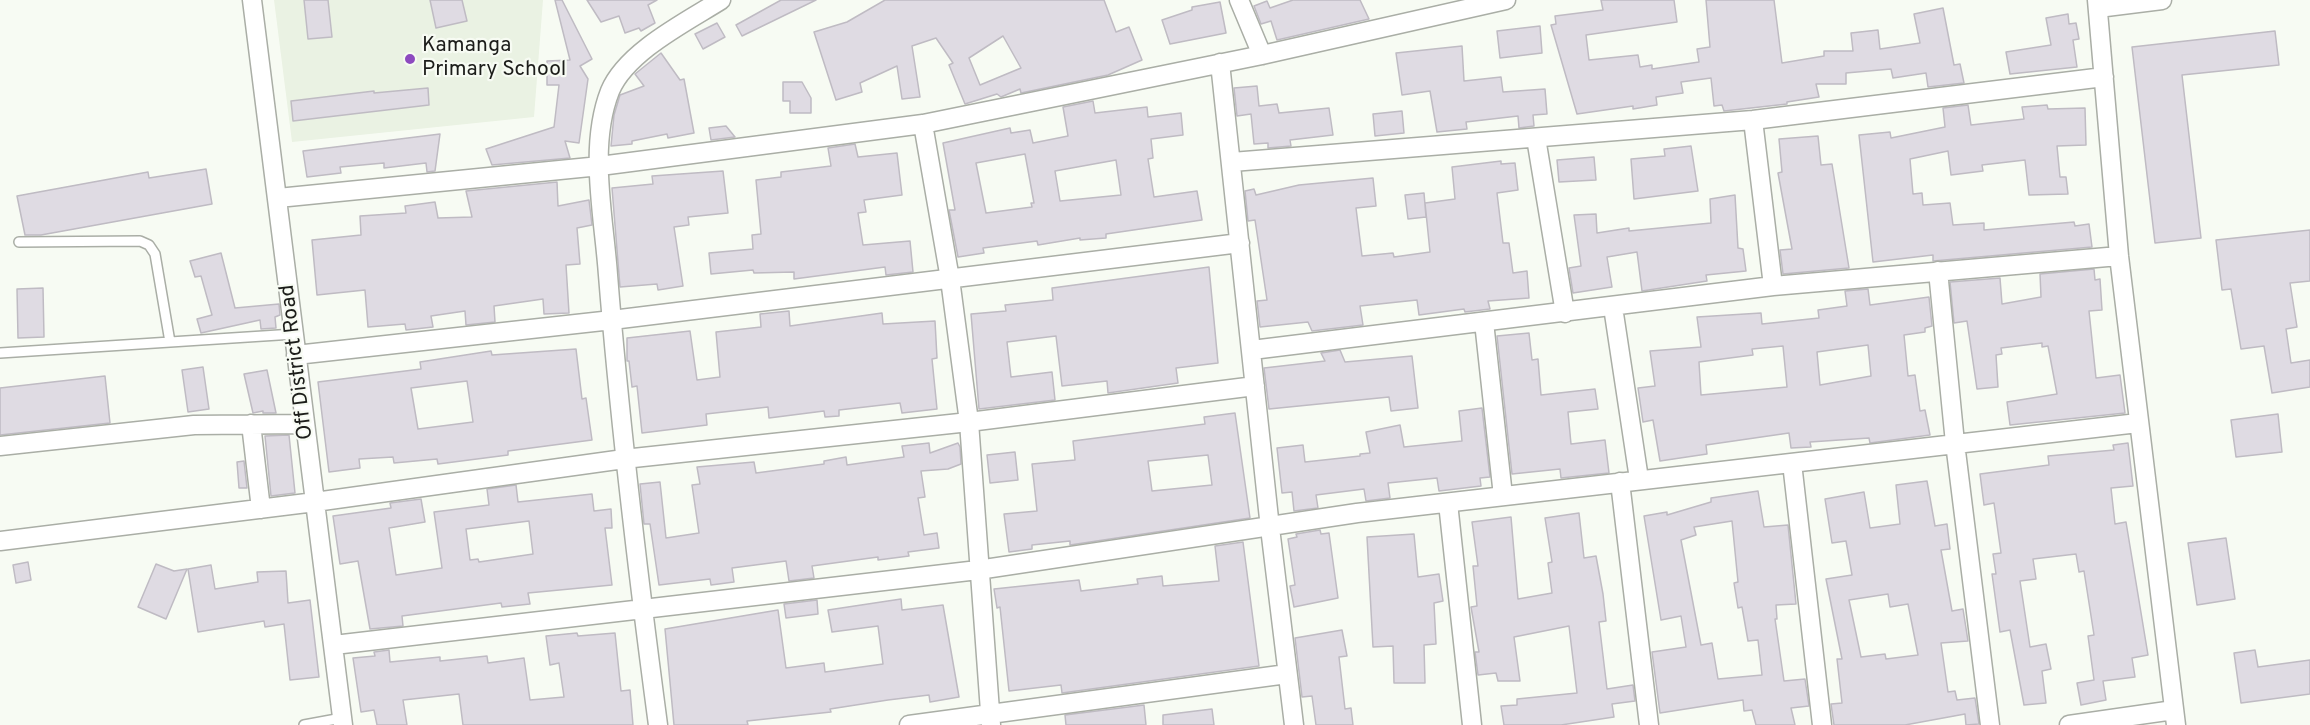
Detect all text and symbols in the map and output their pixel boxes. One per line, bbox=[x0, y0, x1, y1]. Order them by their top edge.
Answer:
place label: Kamanga Primary School bbox=[422, 34, 566, 84]
marker: Kamanga Primary School bbox=[403, 52, 417, 66]
street label: Off District Road bbox=[276, 283, 320, 441]

